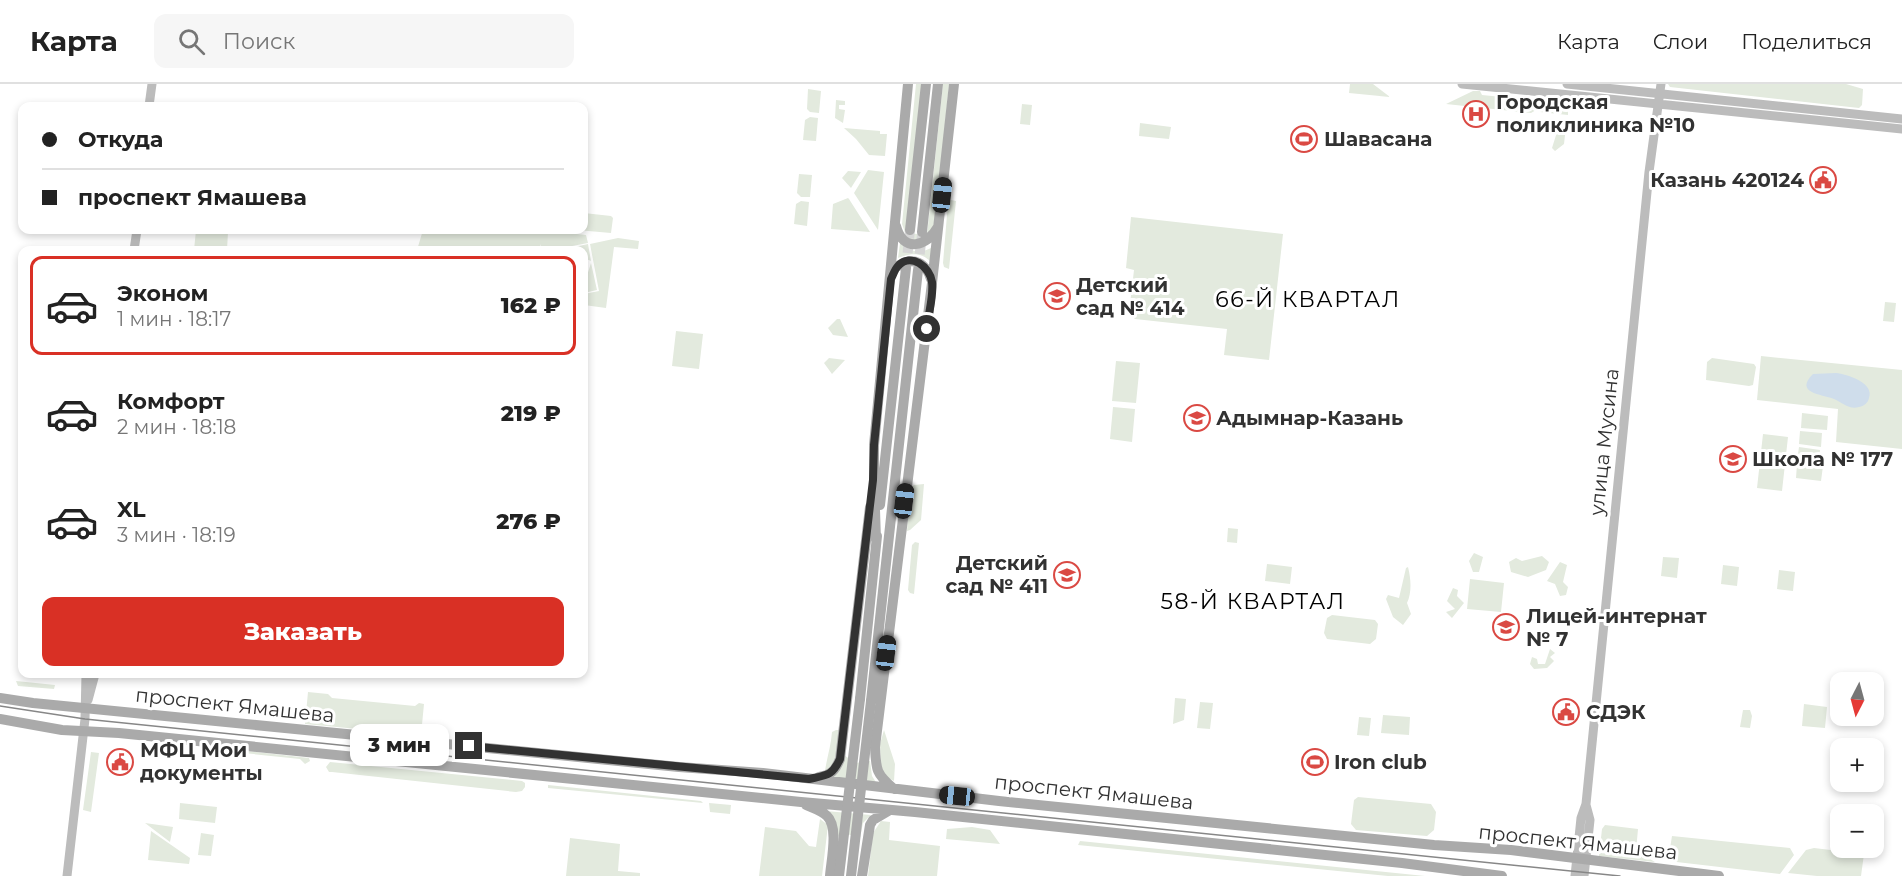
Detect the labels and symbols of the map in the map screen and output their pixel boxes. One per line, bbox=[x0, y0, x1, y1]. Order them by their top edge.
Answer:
place label: Городская поликлиника №10 bbox=[1496, 90, 1695, 137]
hospital icon: Городская поликлиника №10 bbox=[1461, 99, 1491, 129]
sports icon: Шавасана bbox=[1289, 124, 1319, 154]
place label: Шавасана bbox=[1324, 127, 1432, 151]
public building icon: Казань 420124 bbox=[1808, 165, 1838, 195]
place label: Казань 420124 bbox=[1650, 168, 1804, 192]
car bbox=[931, 176, 953, 214]
place label: Детский сад № 414 bbox=[1076, 273, 1185, 320]
school or university icon: Детский сад № 414 bbox=[1042, 281, 1072, 311]
district label: 66-Й КВАРТАЛ bbox=[1215, 286, 1401, 313]
route start bbox=[913, 315, 940, 342]
street label: улица Мусина bbox=[1584, 367, 1624, 518]
school or university icon: Адымнар-Казань bbox=[1182, 403, 1212, 433]
place label: Адымнар-Казань bbox=[1216, 406, 1403, 430]
school or university icon: Школа № 177 bbox=[1718, 444, 1748, 474]
place label: Школа № 177 bbox=[1752, 447, 1893, 471]
car bbox=[893, 482, 915, 520]
place label: Детский сад № 411 bbox=[945, 551, 1048, 598]
school or university icon: Детский сад № 411 bbox=[1052, 560, 1082, 590]
district label: 58-Й КВАРТАЛ bbox=[1160, 588, 1346, 615]
place label: Лицей-интернат № 7 bbox=[1526, 604, 1707, 651]
school or university icon: Лицей-интернат № 7 bbox=[1491, 612, 1521, 642]
car bbox=[875, 634, 897, 672]
north arrow bbox=[1830, 672, 1884, 726]
street label: проспект Ямашева bbox=[134, 683, 336, 727]
public building icon: СДЭК bbox=[1551, 697, 1581, 727]
place label: СДЭК bbox=[1586, 700, 1646, 724]
callout: 3 мин bbox=[349, 725, 448, 767]
route end bbox=[455, 732, 482, 759]
place label: МФЦ Мои документы bbox=[140, 738, 263, 785]
public building icon: МФЦ Мои документы bbox=[105, 747, 135, 777]
sports icon: Iron club bbox=[1300, 747, 1330, 777]
place label: Iron club bbox=[1334, 750, 1427, 774]
street label: проспект Ямашева bbox=[993, 770, 1195, 814]
car bbox=[938, 785, 976, 807]
street label: проспект Ямашева bbox=[1477, 820, 1679, 864]

